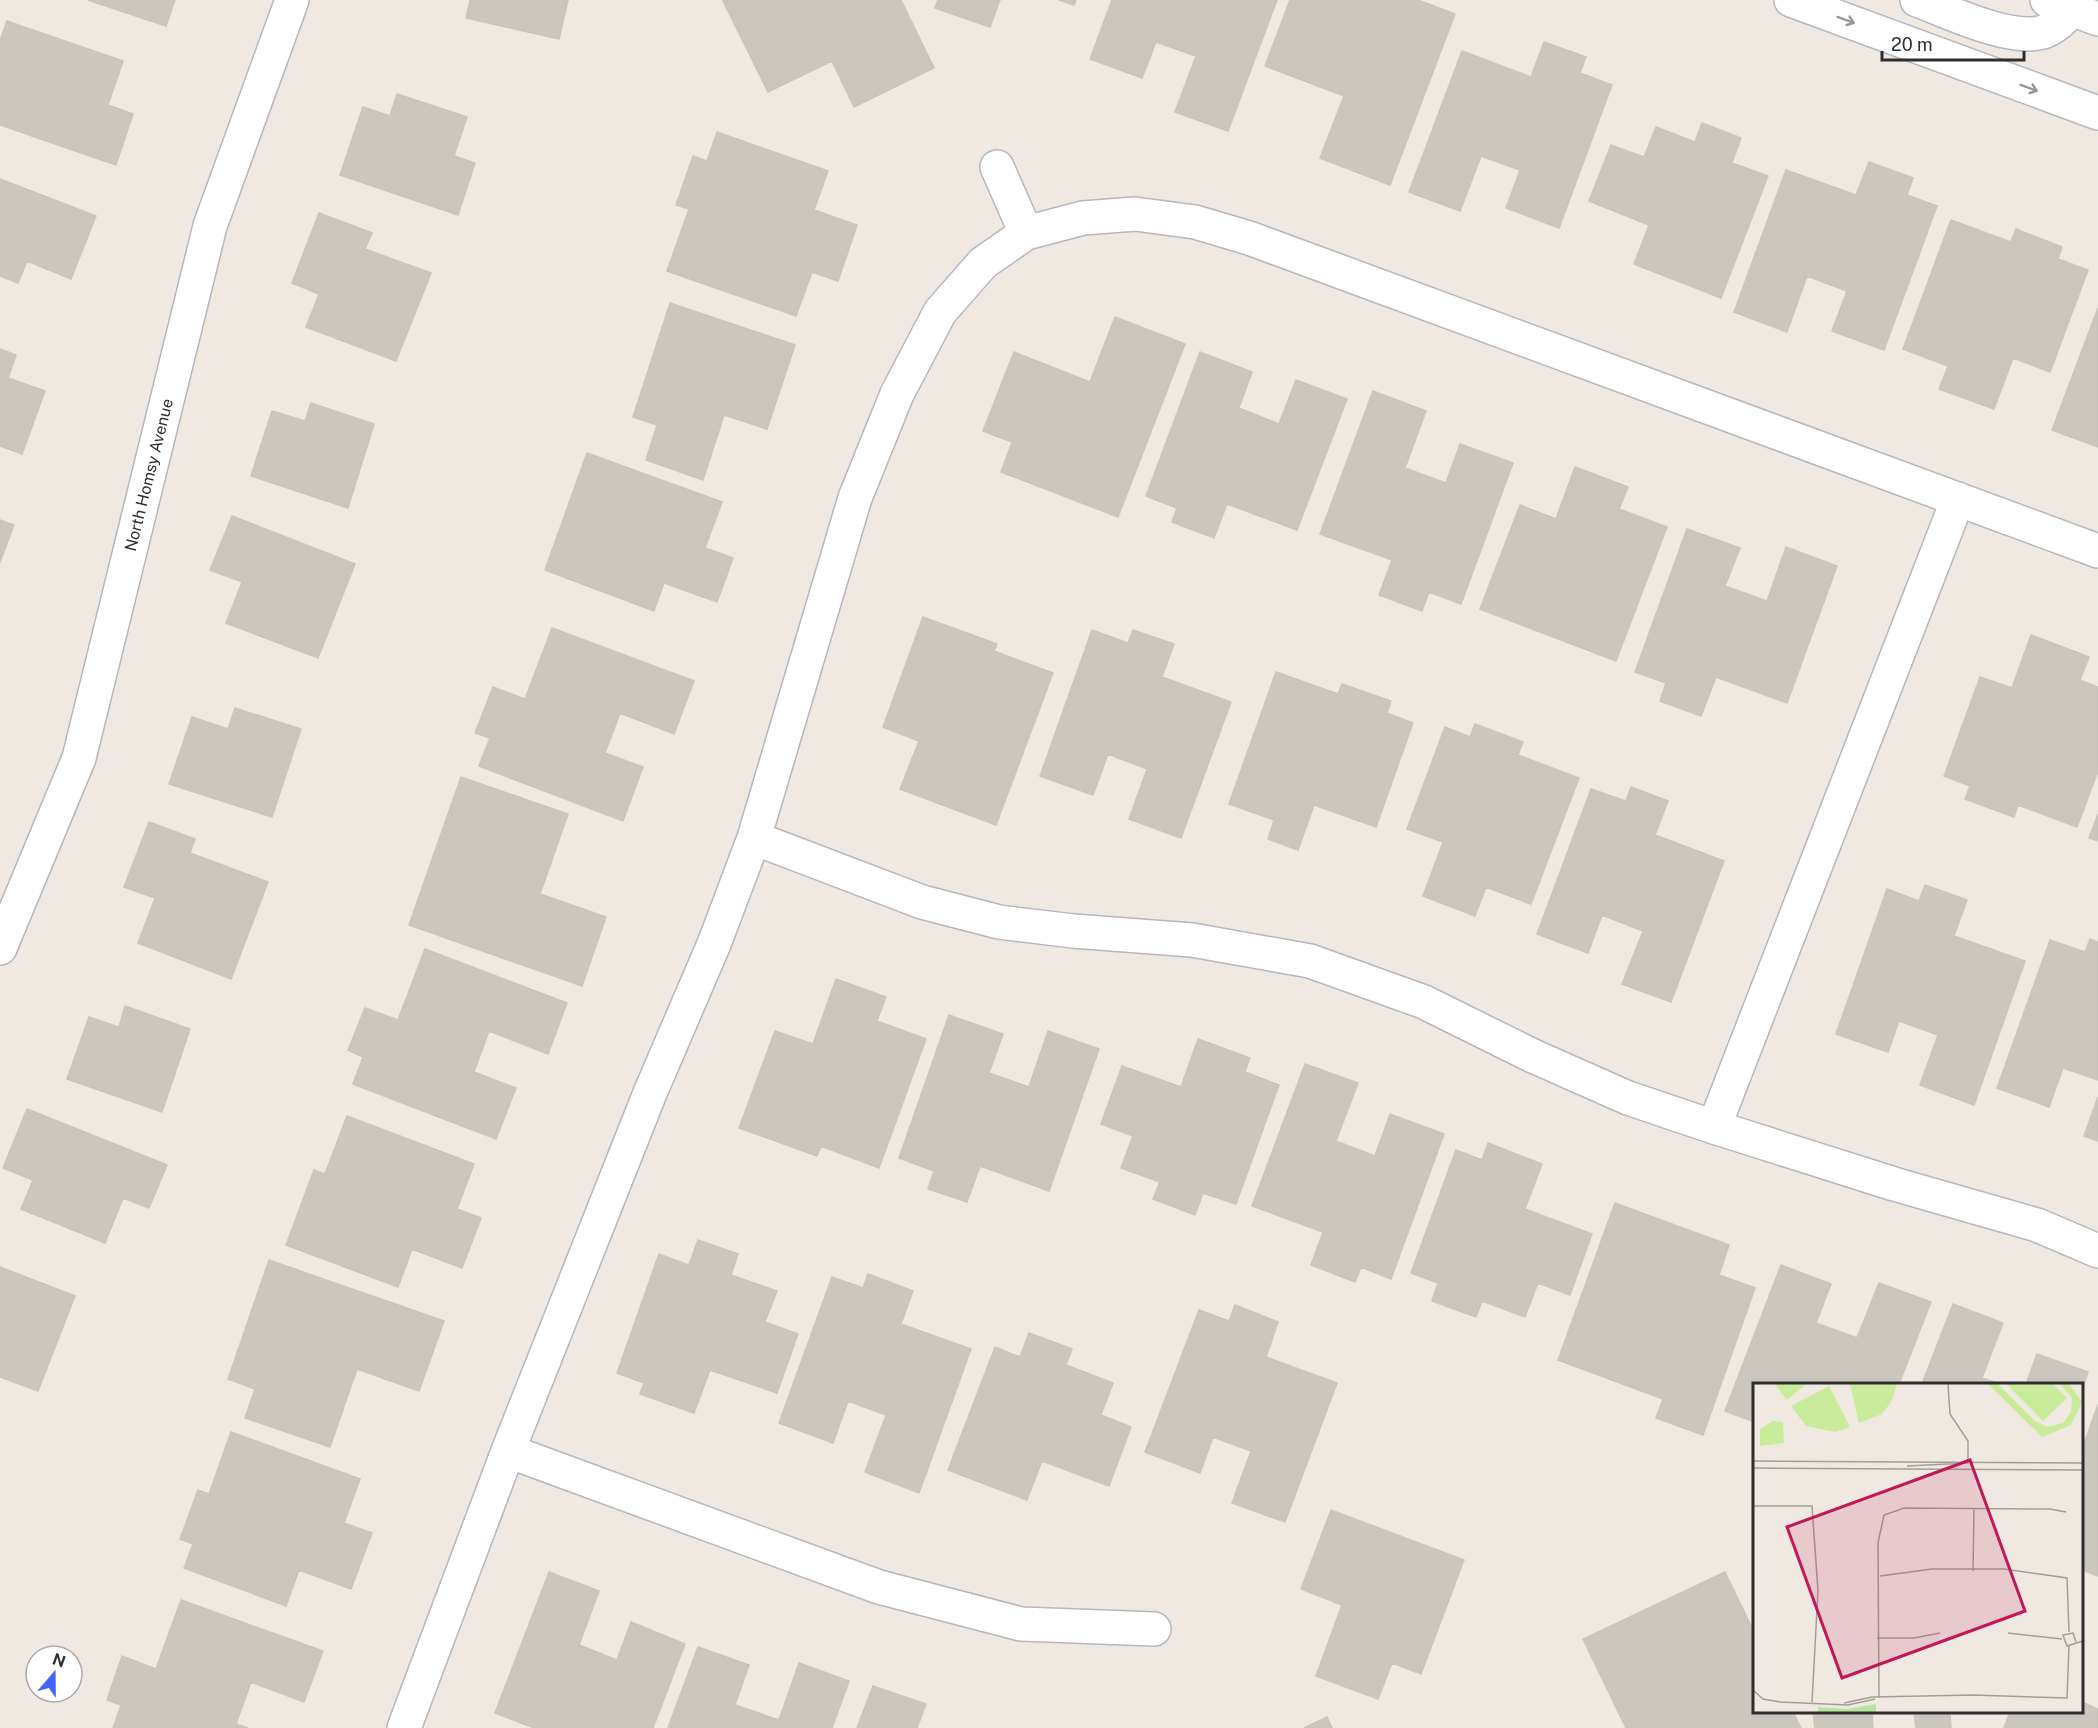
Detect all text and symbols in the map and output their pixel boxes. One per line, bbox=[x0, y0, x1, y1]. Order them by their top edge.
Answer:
one-way arrow bbox=[1836, 16, 1855, 27]
scale bar bbox=[1882, 24, 2024, 62]
text: 20 m bbox=[1891, 34, 1933, 55]
one-way arrow bbox=[2019, 83, 2038, 94]
street label: North Homsy Avenue bbox=[121, 397, 177, 553]
inset map bbox=[1753, 1383, 2083, 1713]
north arrow bbox=[24, 1644, 84, 1704]
text: N bbox=[50, 1649, 68, 1671]

